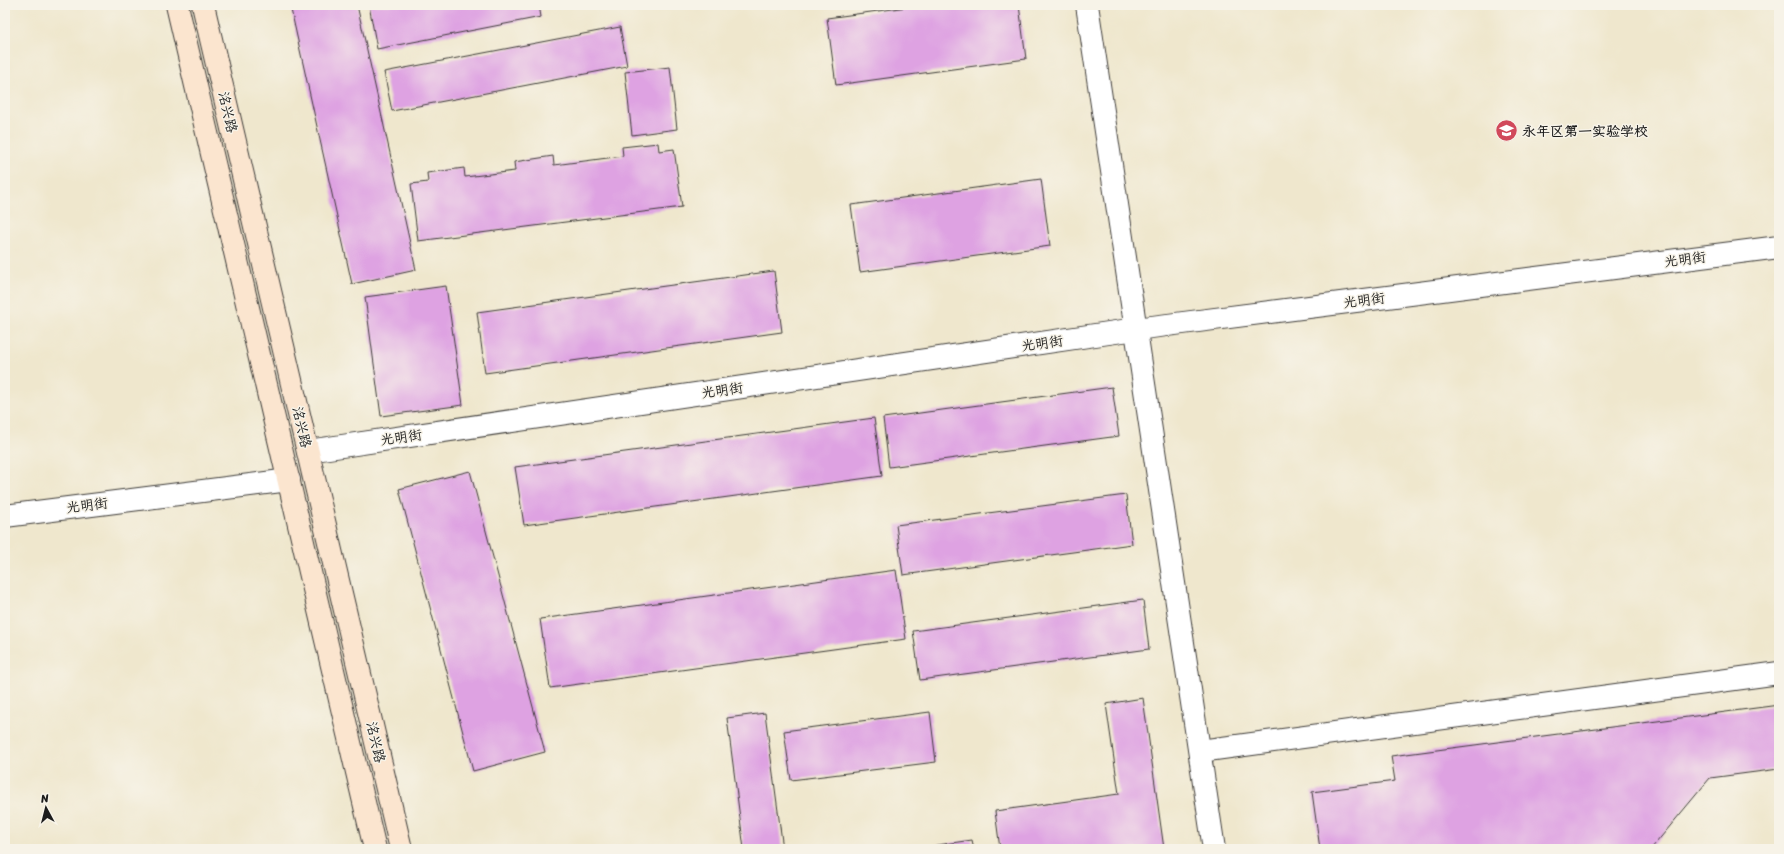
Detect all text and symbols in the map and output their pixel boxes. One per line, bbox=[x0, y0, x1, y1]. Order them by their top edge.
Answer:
street label: 洺兴路 bbox=[211, 89, 244, 135]
school or university icon: 永年区第一实验学校 bbox=[1494, 118, 1520, 144]
place label: 永年区第一实验学校 bbox=[1522, 119, 1648, 144]
street label: 光明街 bbox=[1663, 245, 1707, 274]
street label: 光明街 bbox=[1342, 286, 1386, 315]
street label: 光明街 bbox=[1020, 328, 1065, 359]
street label: 光明街 bbox=[700, 375, 745, 406]
street label: 洺兴路 bbox=[285, 404, 318, 450]
street label: 光明街 bbox=[379, 422, 424, 453]
street label: 光明街 bbox=[65, 491, 109, 520]
street label: 洺兴路 bbox=[359, 719, 392, 765]
north arrow bbox=[26, 788, 66, 828]
text: N bbox=[39, 789, 50, 809]

